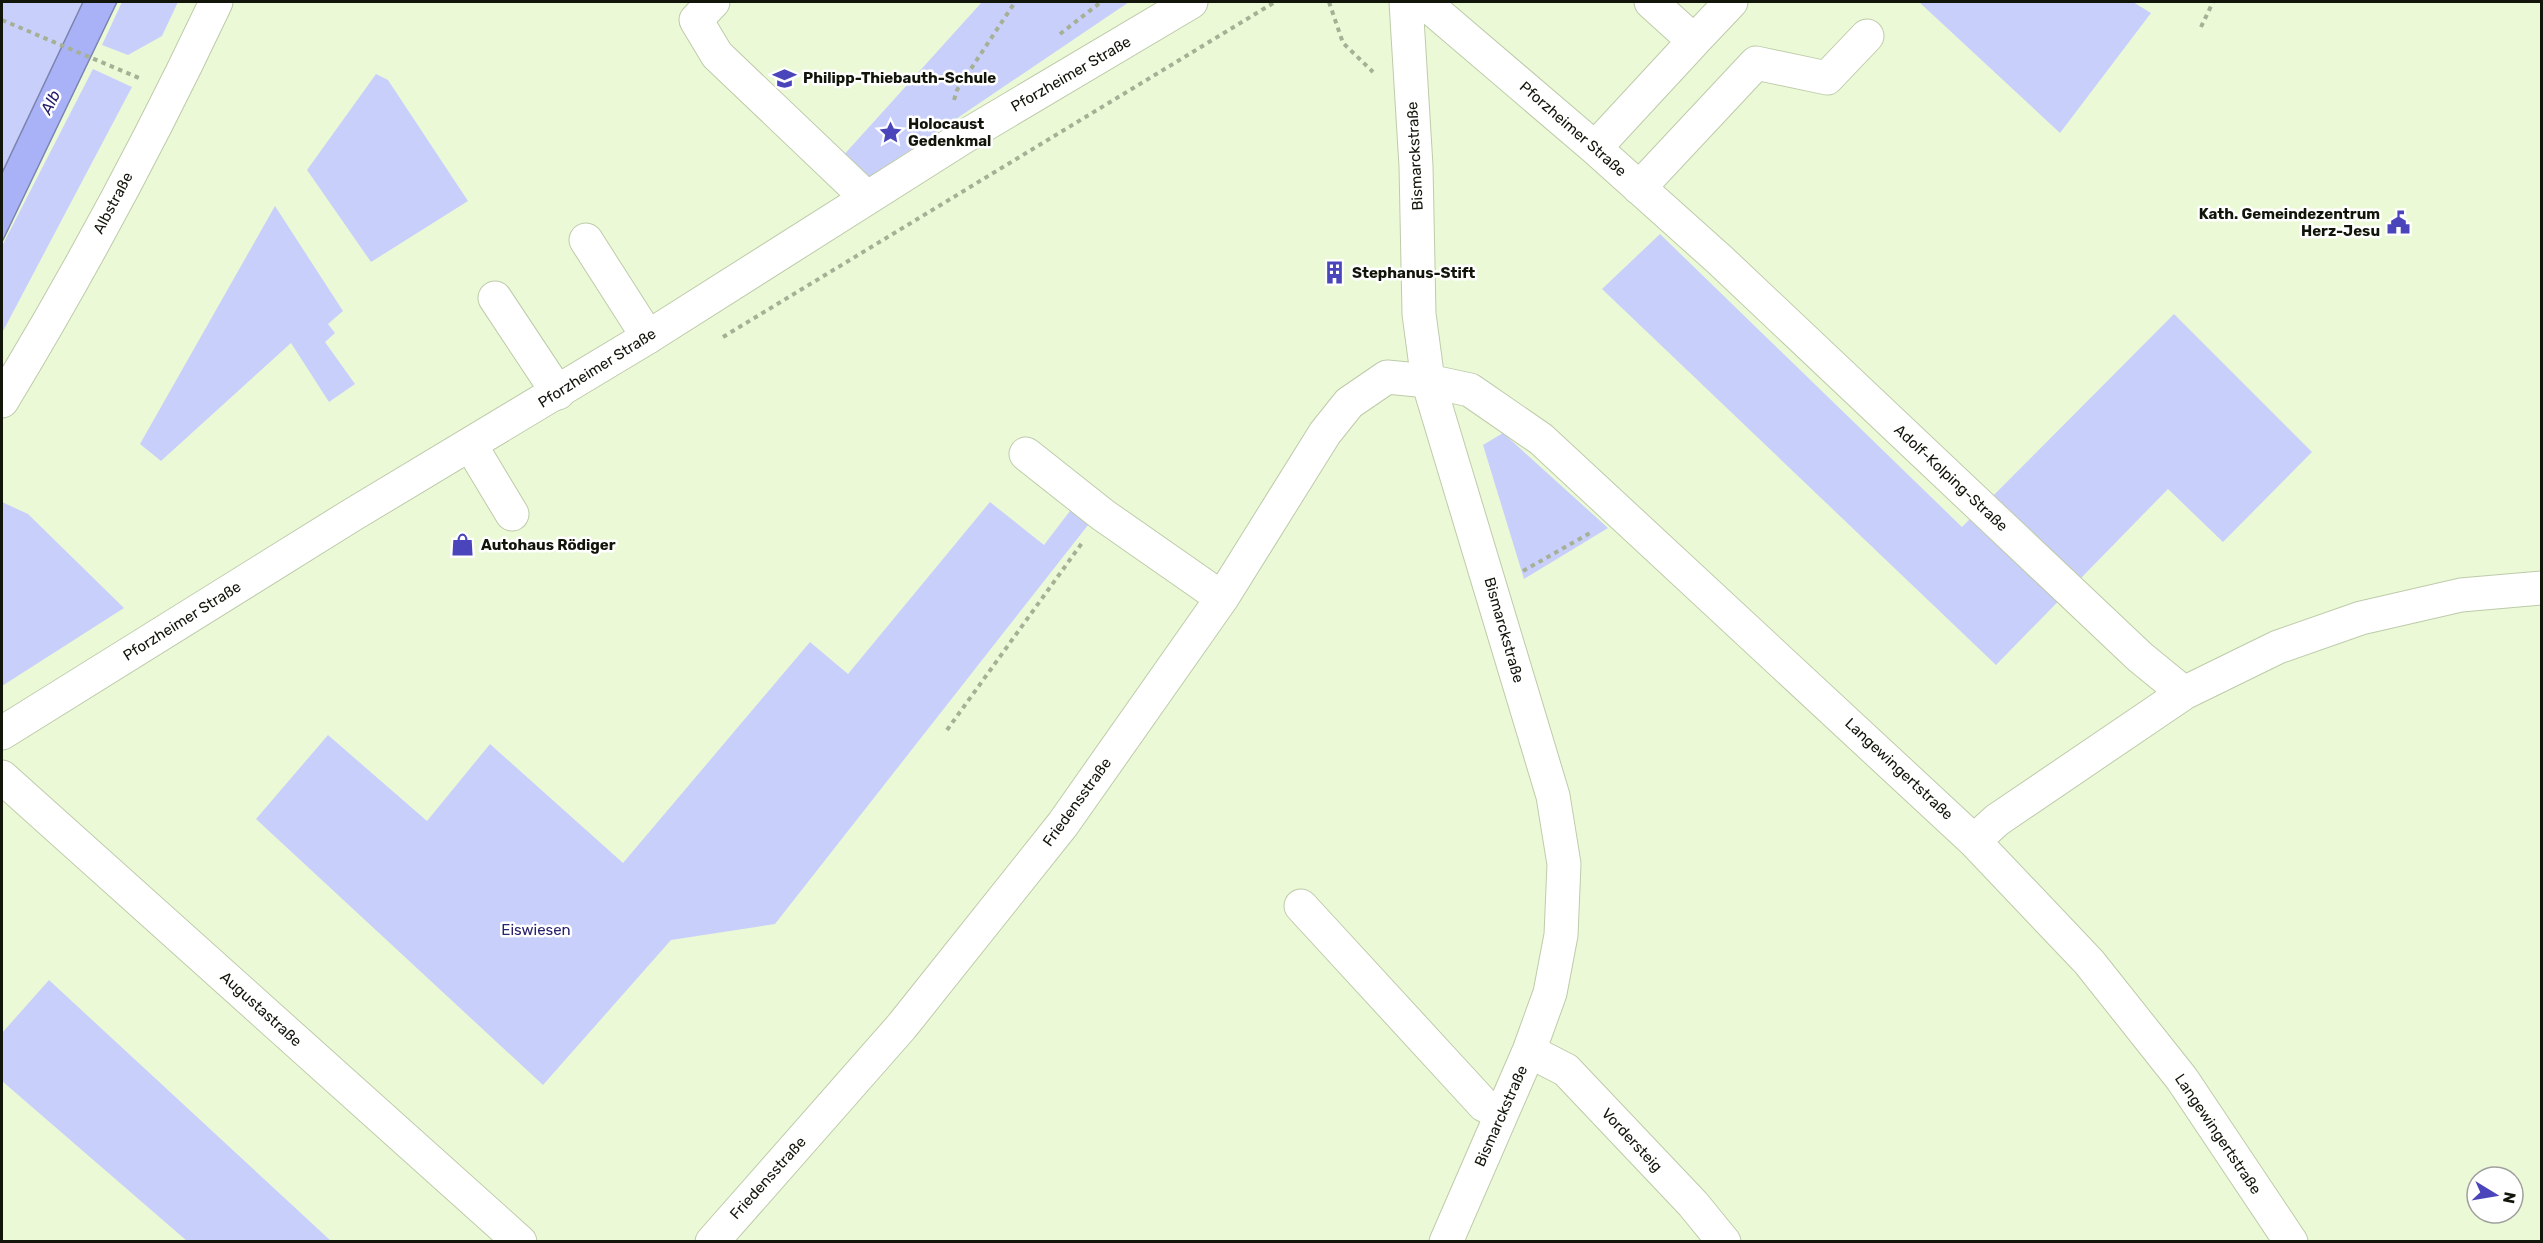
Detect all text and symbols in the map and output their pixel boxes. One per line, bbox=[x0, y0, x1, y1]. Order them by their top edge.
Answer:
street label: Pforzheimer Straße bbox=[1008, 32, 1134, 116]
school or university icon: Philipp-Thiebauth-Schule bbox=[772, 65, 798, 91]
place label: Philipp-Thiebauth-Schule bbox=[803, 69, 996, 87]
street label: Pforzheimer Straße bbox=[1516, 78, 1630, 180]
water label: Alb bbox=[36, 87, 64, 118]
street label: Bismarckstraße bbox=[1403, 101, 1427, 211]
place label: Holocaust Gedenkmal bbox=[908, 115, 991, 150]
place icon: Holocaust Gedenkmal bbox=[877, 120, 903, 146]
street label: Albstraße bbox=[89, 169, 137, 237]
place label: Kath. Gemeindezentrum Herz-Jesu bbox=[2199, 205, 2380, 240]
public building icon: Kath. Gemeindezentrum Herz-Jesu bbox=[2385, 210, 2411, 236]
building icon: Stephanus-Stift bbox=[1321, 260, 1347, 286]
place label: Stephanus-Stift bbox=[1352, 264, 1475, 282]
street label: Pforzheimer Straße bbox=[535, 324, 659, 412]
street label: Adolf-Kolping-Straße bbox=[1891, 421, 2011, 535]
shop icon: Autohaus Rödiger bbox=[450, 532, 476, 558]
place label: Autohaus Rödiger bbox=[481, 536, 616, 554]
street label: Bismarckstraße bbox=[1480, 575, 1528, 685]
street label: Pforzheimer Straße bbox=[120, 577, 244, 665]
street label: Langewingertstraße bbox=[1841, 714, 1957, 824]
street label: Friedensstraße bbox=[1039, 754, 1115, 850]
park label: Eiswiesen bbox=[501, 921, 571, 939]
street label: Augustastraße bbox=[217, 968, 305, 1050]
street label: Bismarckstraße bbox=[1471, 1063, 1531, 1169]
street label: Langewingertstraße bbox=[2171, 1070, 2265, 1198]
street label: Vordersteig bbox=[1598, 1104, 1666, 1176]
street label: Friedensstraße bbox=[726, 1133, 810, 1223]
north arrow bbox=[2465, 1165, 2525, 1225]
text: N bbox=[2499, 1190, 2520, 1205]

